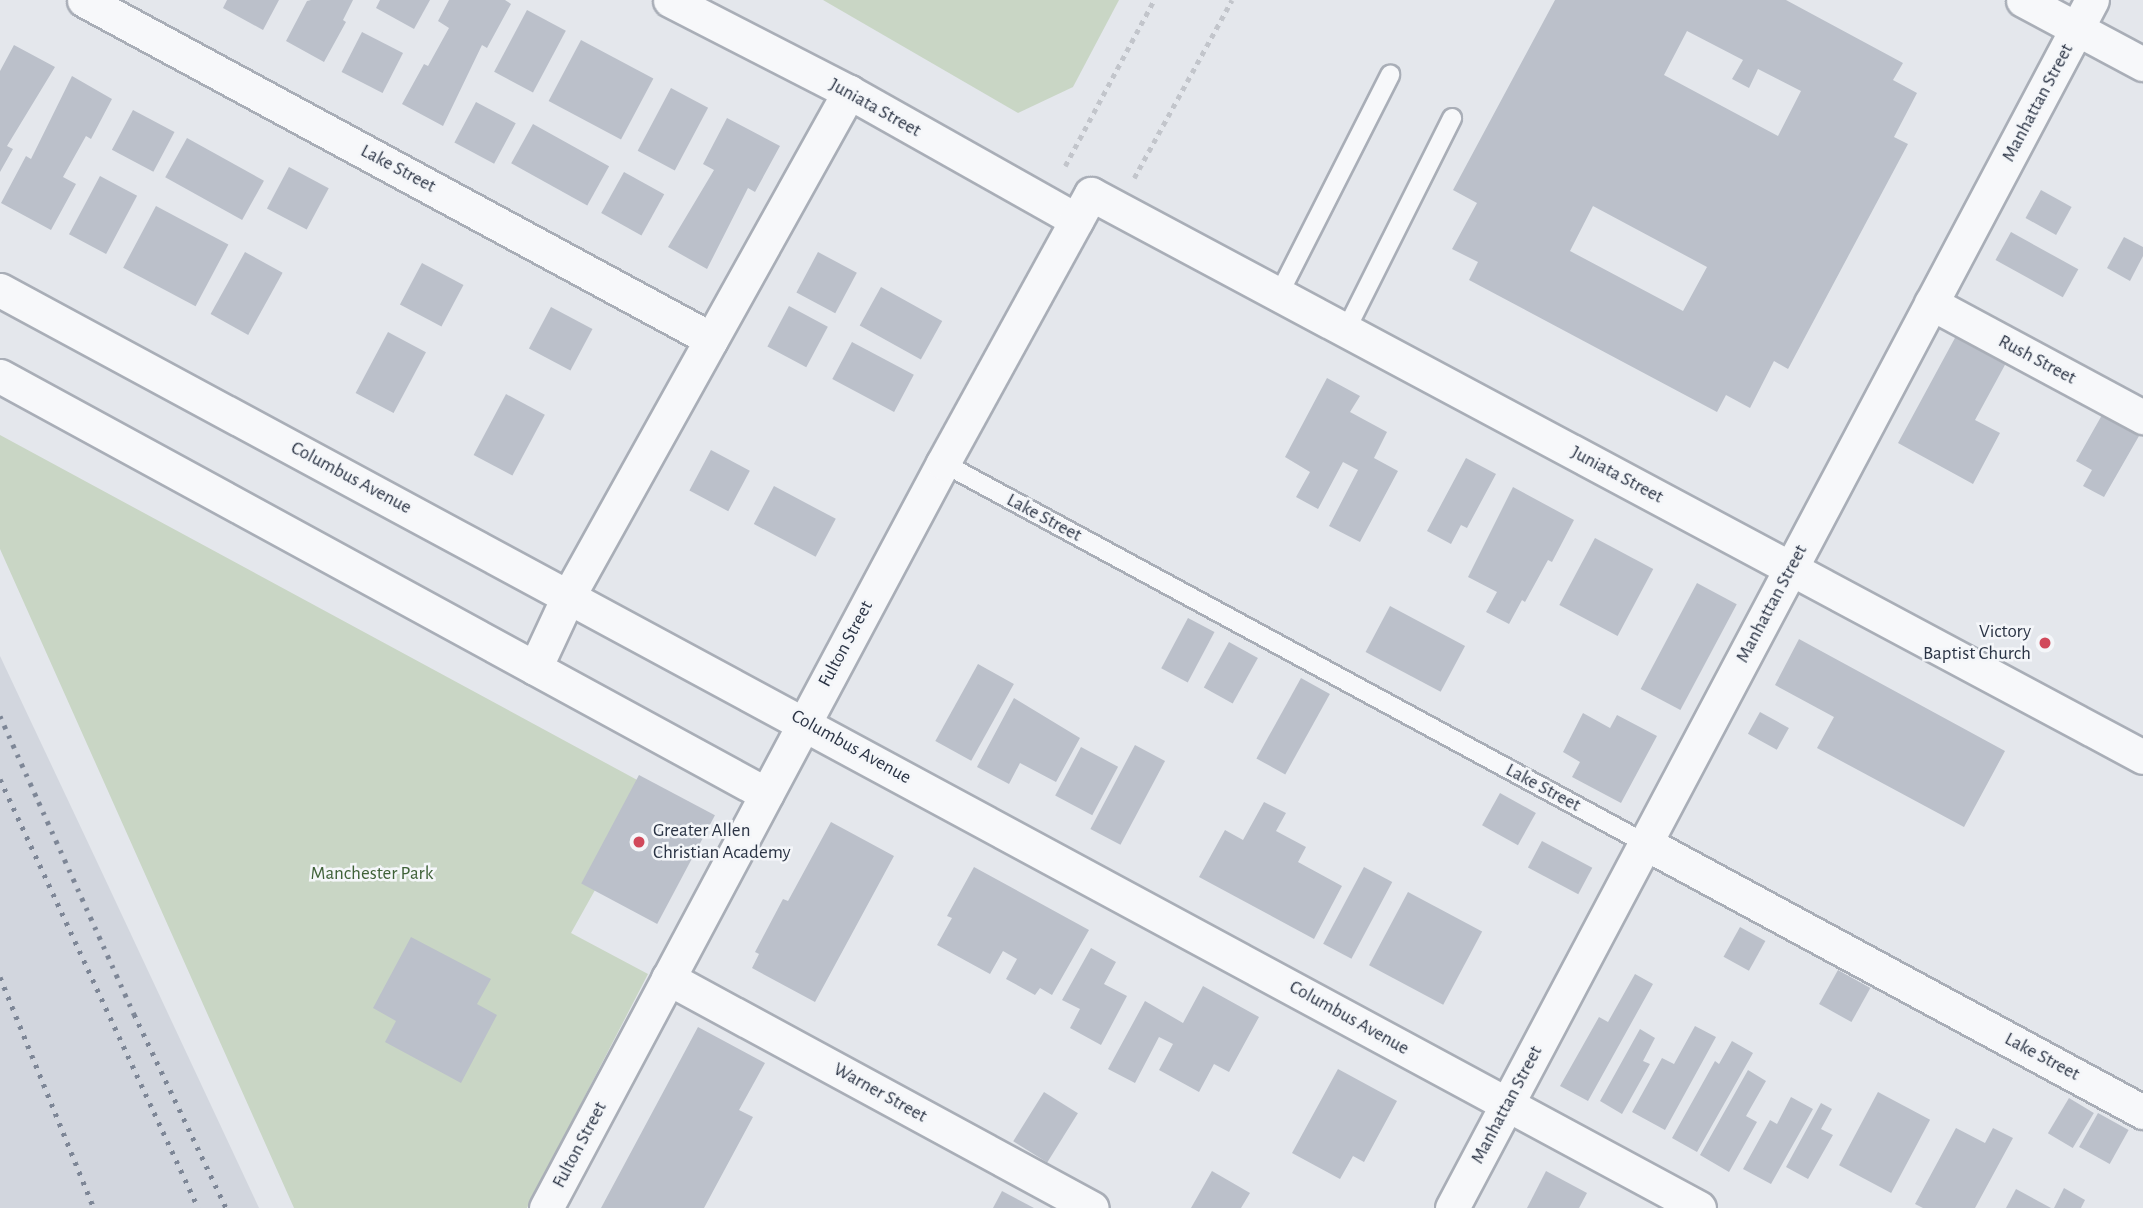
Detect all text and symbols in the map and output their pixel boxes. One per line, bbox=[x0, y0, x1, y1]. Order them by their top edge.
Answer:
street label: Manhattan Street bbox=[1997, 40, 2079, 166]
street label: Juniata Street bbox=[825, 74, 925, 142]
street label: Lake Street bbox=[357, 140, 439, 198]
street label: Rush Street bbox=[1994, 330, 2080, 390]
street label: Columbus Avenue bbox=[287, 437, 415, 519]
street label: Juniata Street bbox=[1567, 441, 1667, 509]
street label: Lake Street bbox=[1003, 489, 1085, 547]
street label: Manhattan Street bbox=[1731, 541, 1813, 667]
street label: Fulton Street bbox=[814, 597, 878, 691]
place label: Victory Baptist Church bbox=[1923, 621, 2031, 665]
marker: Victory Baptist Church bbox=[2037, 635, 2053, 651]
street label: Columbus Avenue bbox=[787, 705, 915, 789]
street label: Lake Street bbox=[1502, 759, 1584, 817]
place label: Greater Allen Christian Academy bbox=[653, 820, 791, 864]
marker: Greater Allen Christian Academy bbox=[631, 834, 647, 850]
park label: Manchester Park bbox=[311, 863, 433, 885]
street label: Columbus Avenue bbox=[1285, 976, 1413, 1060]
street label: Lake Street bbox=[2001, 1028, 2083, 1086]
street label: Manhattan Street bbox=[1466, 1042, 1548, 1168]
street label: Warner Street bbox=[829, 1058, 931, 1128]
street label: Fulton Street bbox=[548, 1098, 612, 1192]

